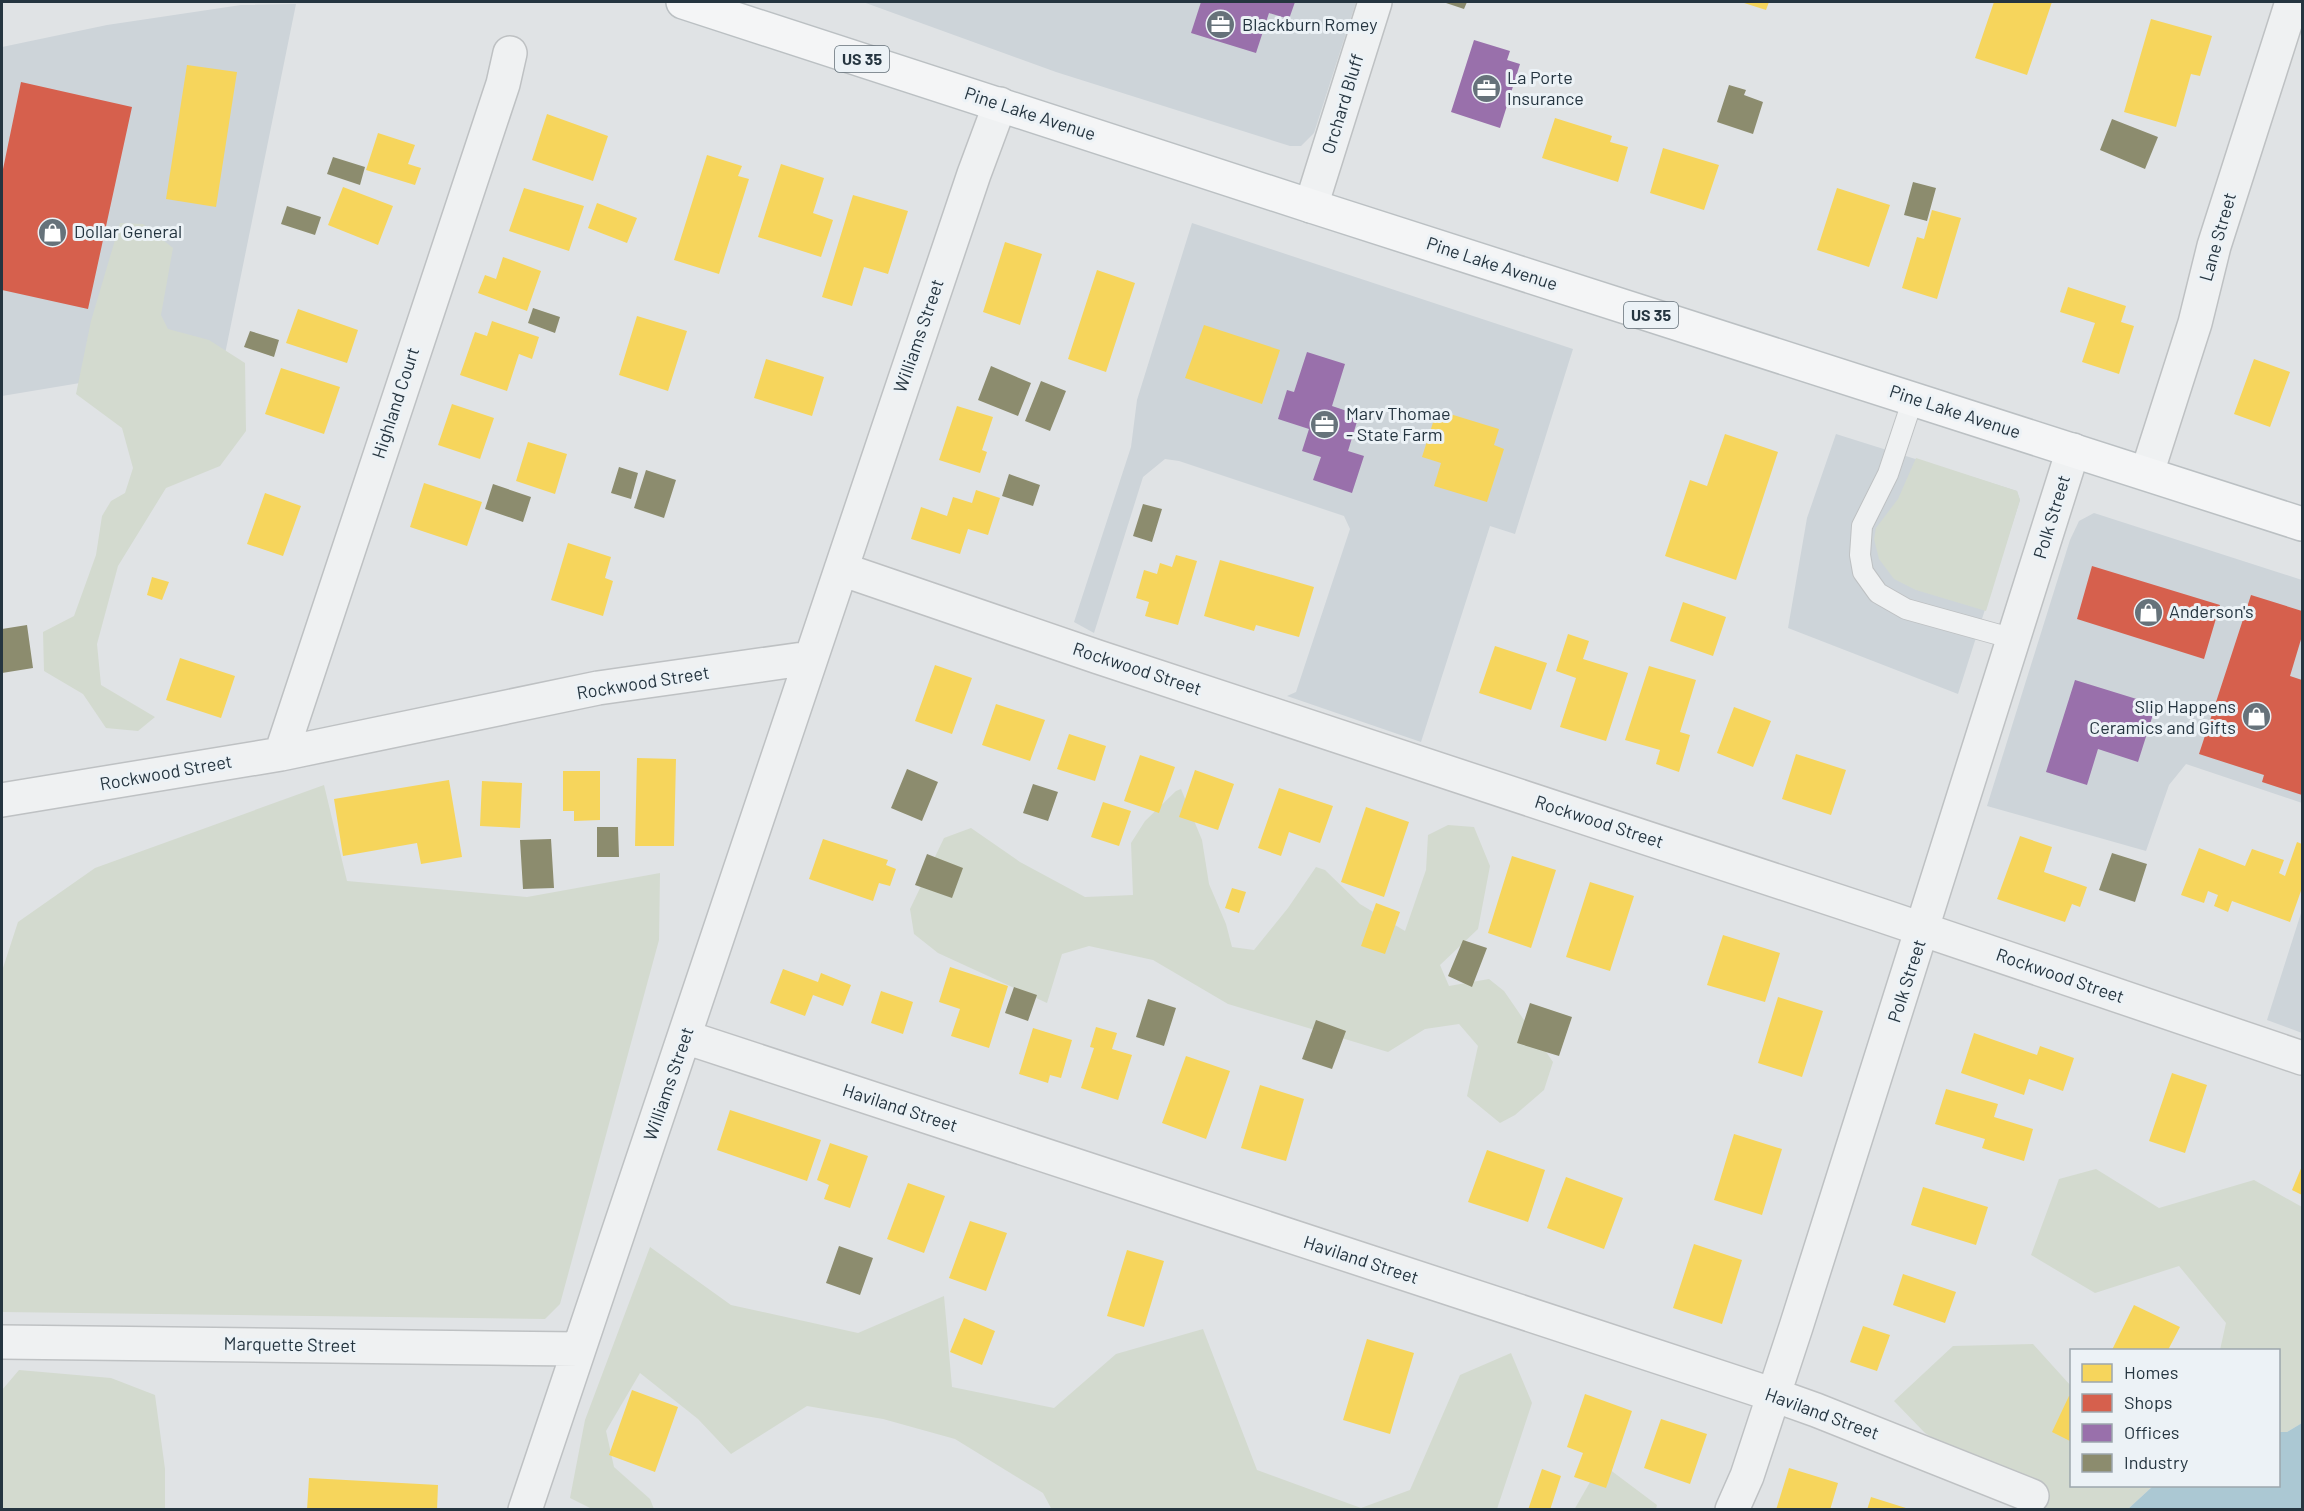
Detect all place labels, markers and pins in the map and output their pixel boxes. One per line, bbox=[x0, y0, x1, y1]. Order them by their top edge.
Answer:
office icon: Blackburn Romey bbox=[1205, 9, 1237, 41]
place label: Blackburn Romey bbox=[1242, 13, 1378, 35]
place label: La Porte Insurance bbox=[1507, 66, 1584, 109]
office icon: La Porte Insurance bbox=[1470, 72, 1502, 104]
shop icon: Dollar General bbox=[37, 216, 69, 248]
place label: Dollar General bbox=[74, 220, 182, 242]
place label: Marv Thomae - State Farm bbox=[1346, 402, 1451, 445]
office icon: Marv Thomae - State Farm bbox=[1309, 408, 1341, 440]
shop icon: Anderson's bbox=[2132, 596, 2164, 628]
place label: Anderson's bbox=[2169, 600, 2254, 622]
place label: Slip Happens Ceramics and Gifts bbox=[2089, 695, 2236, 738]
shop icon: Slip Happens Ceramics and Gifts bbox=[2241, 701, 2273, 733]

